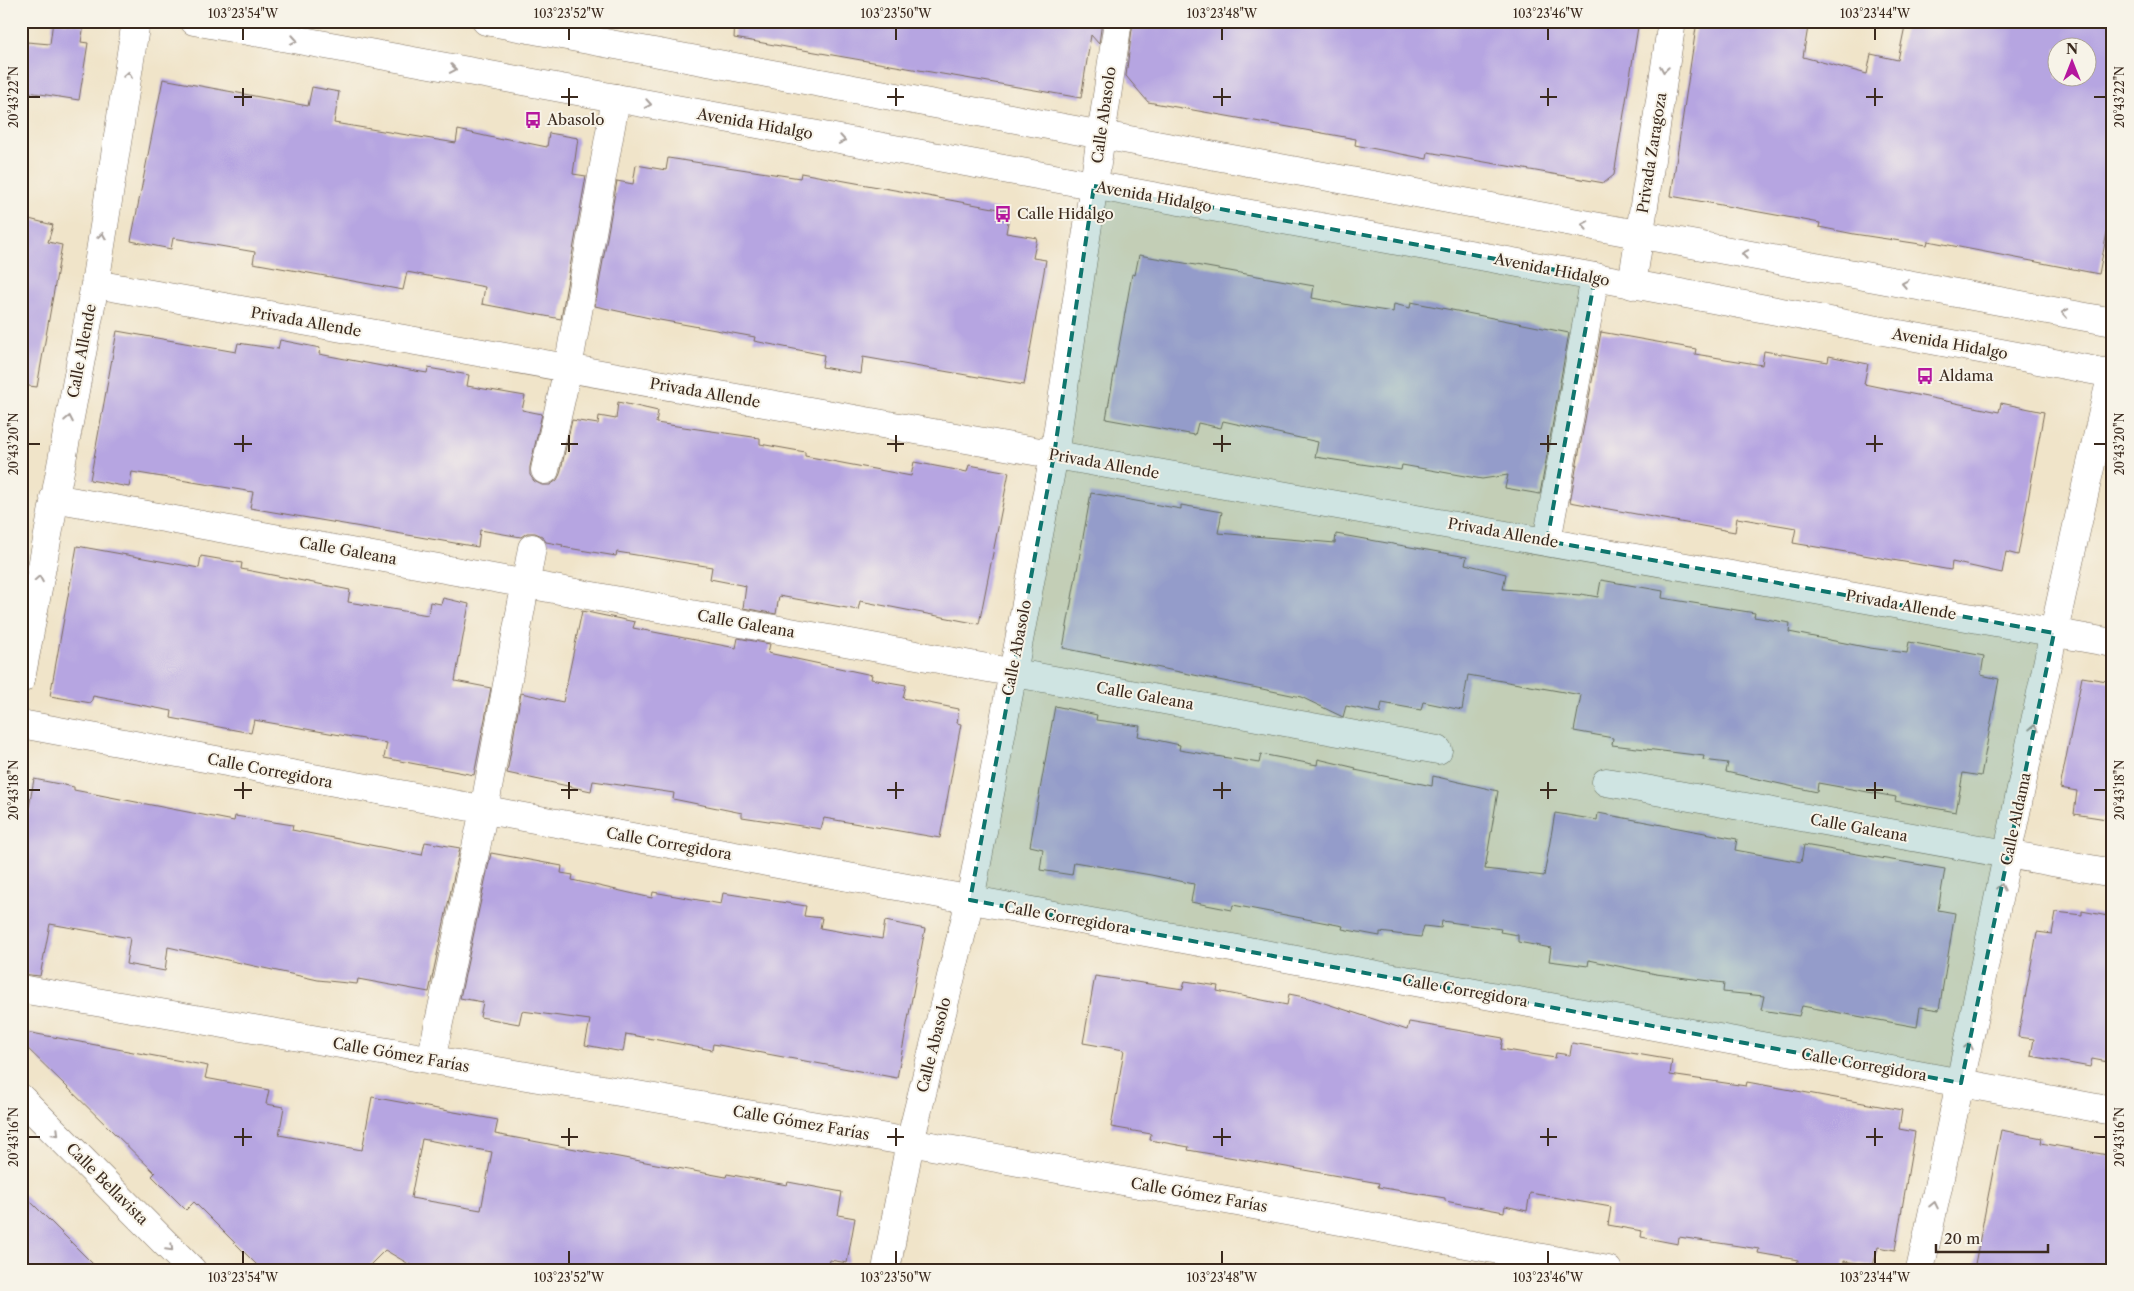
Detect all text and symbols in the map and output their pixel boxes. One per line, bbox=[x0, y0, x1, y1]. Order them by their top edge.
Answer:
text: 103°23'54"W bbox=[208, 6, 279, 21]
text: 103°23'52"W bbox=[534, 6, 605, 21]
text: 103°23'50"W bbox=[860, 6, 932, 21]
text: 103°23'48"W bbox=[1187, 6, 1258, 21]
text: 103°23'46"W bbox=[1513, 6, 1584, 21]
text: 103°23'44"W bbox=[1840, 6, 1911, 21]
one-way arrow bbox=[289, 34, 298, 45]
north arrow bbox=[2046, 38, 2096, 88]
text: N bbox=[2066, 40, 2078, 58]
one-way arrow bbox=[449, 63, 458, 74]
street label: Calle Abasolo bbox=[1087, 65, 1120, 165]
one-way arrow bbox=[1660, 65, 1670, 74]
text: 20°43'22"N bbox=[6, 66, 21, 128]
text: 20°43'22"N bbox=[2112, 66, 2127, 128]
one-way arrow bbox=[122, 71, 132, 80]
street label: Privada Zaragoza bbox=[1633, 91, 1670, 215]
one-way arrow bbox=[643, 99, 652, 109]
street label: Avenida Hidalgo bbox=[695, 104, 814, 143]
bus stop icon: Abasolo bbox=[523, 110, 543, 130]
place label: Abasolo bbox=[546, 110, 604, 129]
one-way arrow bbox=[838, 134, 846, 144]
street label: Avenida Hidalgo bbox=[1094, 177, 1213, 216]
bus stop icon: Calle Hidalgo bbox=[993, 204, 1013, 224]
place label: Calle Hidalgo bbox=[1017, 204, 1114, 223]
one-way arrow bbox=[1581, 220, 1590, 230]
one-way arrow bbox=[97, 231, 107, 240]
street label: Avenida Hidalgo bbox=[1492, 249, 1611, 290]
one-way arrow bbox=[1741, 250, 1750, 260]
one-way arrow bbox=[1901, 279, 1909, 289]
street label: Calle Allende bbox=[63, 302, 100, 400]
street label: Privada Allende bbox=[249, 302, 363, 341]
one-way arrow bbox=[2060, 308, 2069, 319]
street label: Avenida Hidalgo bbox=[1890, 324, 2009, 363]
bus stop icon: Aldama bbox=[1915, 366, 1935, 386]
place label: Aldama bbox=[1938, 366, 1994, 385]
street label: Privada Allende bbox=[648, 373, 762, 412]
text: 20°43'20"N bbox=[6, 413, 21, 475]
text: 20°43'20"N bbox=[2112, 413, 2127, 475]
one-way arrow bbox=[64, 415, 74, 424]
street label: Privada Allende bbox=[1047, 444, 1161, 483]
street label: Privada Allende bbox=[1446, 513, 1560, 552]
street label: Calle Galeana bbox=[298, 533, 398, 568]
one-way arrow bbox=[34, 575, 44, 583]
street label: Privada Allende bbox=[1844, 585, 1958, 624]
street label: Calle Abasolo bbox=[998, 598, 1035, 698]
street label: Calle Galeana bbox=[696, 606, 796, 641]
street label: Calle Galeana bbox=[1095, 678, 1195, 713]
one-way arrow bbox=[2029, 724, 2039, 732]
street label: Calle Corregidora bbox=[206, 749, 334, 792]
text: 20°43'18"N bbox=[6, 760, 21, 820]
text: 20°43'18"N bbox=[2112, 760, 2127, 820]
street label: Calle Aldama bbox=[1996, 771, 2035, 867]
street label: Calle Galeana bbox=[1809, 810, 1909, 845]
street label: Calle Corregidora bbox=[605, 823, 734, 864]
one-way arrow bbox=[1996, 883, 2006, 892]
street label: Calle Corregidora bbox=[1003, 897, 1132, 938]
street label: Calle Corregidora bbox=[1401, 970, 1530, 1011]
street label: Calle Abasolo bbox=[912, 995, 955, 1095]
street label: Calle Gómez Farías bbox=[331, 1033, 471, 1076]
one-way arrow bbox=[1963, 1042, 1973, 1051]
street label: Calle Corregidora bbox=[1800, 1044, 1929, 1085]
street label: Calle Gómez Farías bbox=[731, 1101, 871, 1144]
text: 20°43'16"N bbox=[6, 1107, 21, 1167]
text: 20°43'16"N bbox=[2112, 1107, 2127, 1167]
one-way arrow bbox=[50, 1127, 59, 1136]
street label: Calle Bellavista bbox=[62, 1139, 152, 1229]
street label: Calle Gómez Farías bbox=[1129, 1173, 1269, 1216]
one-way arrow bbox=[1928, 1201, 1939, 1210]
scale bar bbox=[1936, 1221, 2049, 1253]
text: 20 m bbox=[1944, 1229, 1980, 1248]
one-way arrow bbox=[165, 1242, 174, 1251]
text: 103°23'54"W bbox=[208, 1270, 279, 1285]
text: 103°23'52"W bbox=[534, 1270, 605, 1285]
text: 103°23'50"W bbox=[860, 1270, 932, 1285]
text: 103°23'48"W bbox=[1187, 1270, 1258, 1285]
text: 103°23'46"W bbox=[1513, 1270, 1584, 1285]
text: 103°23'44"W bbox=[1840, 1270, 1911, 1285]

